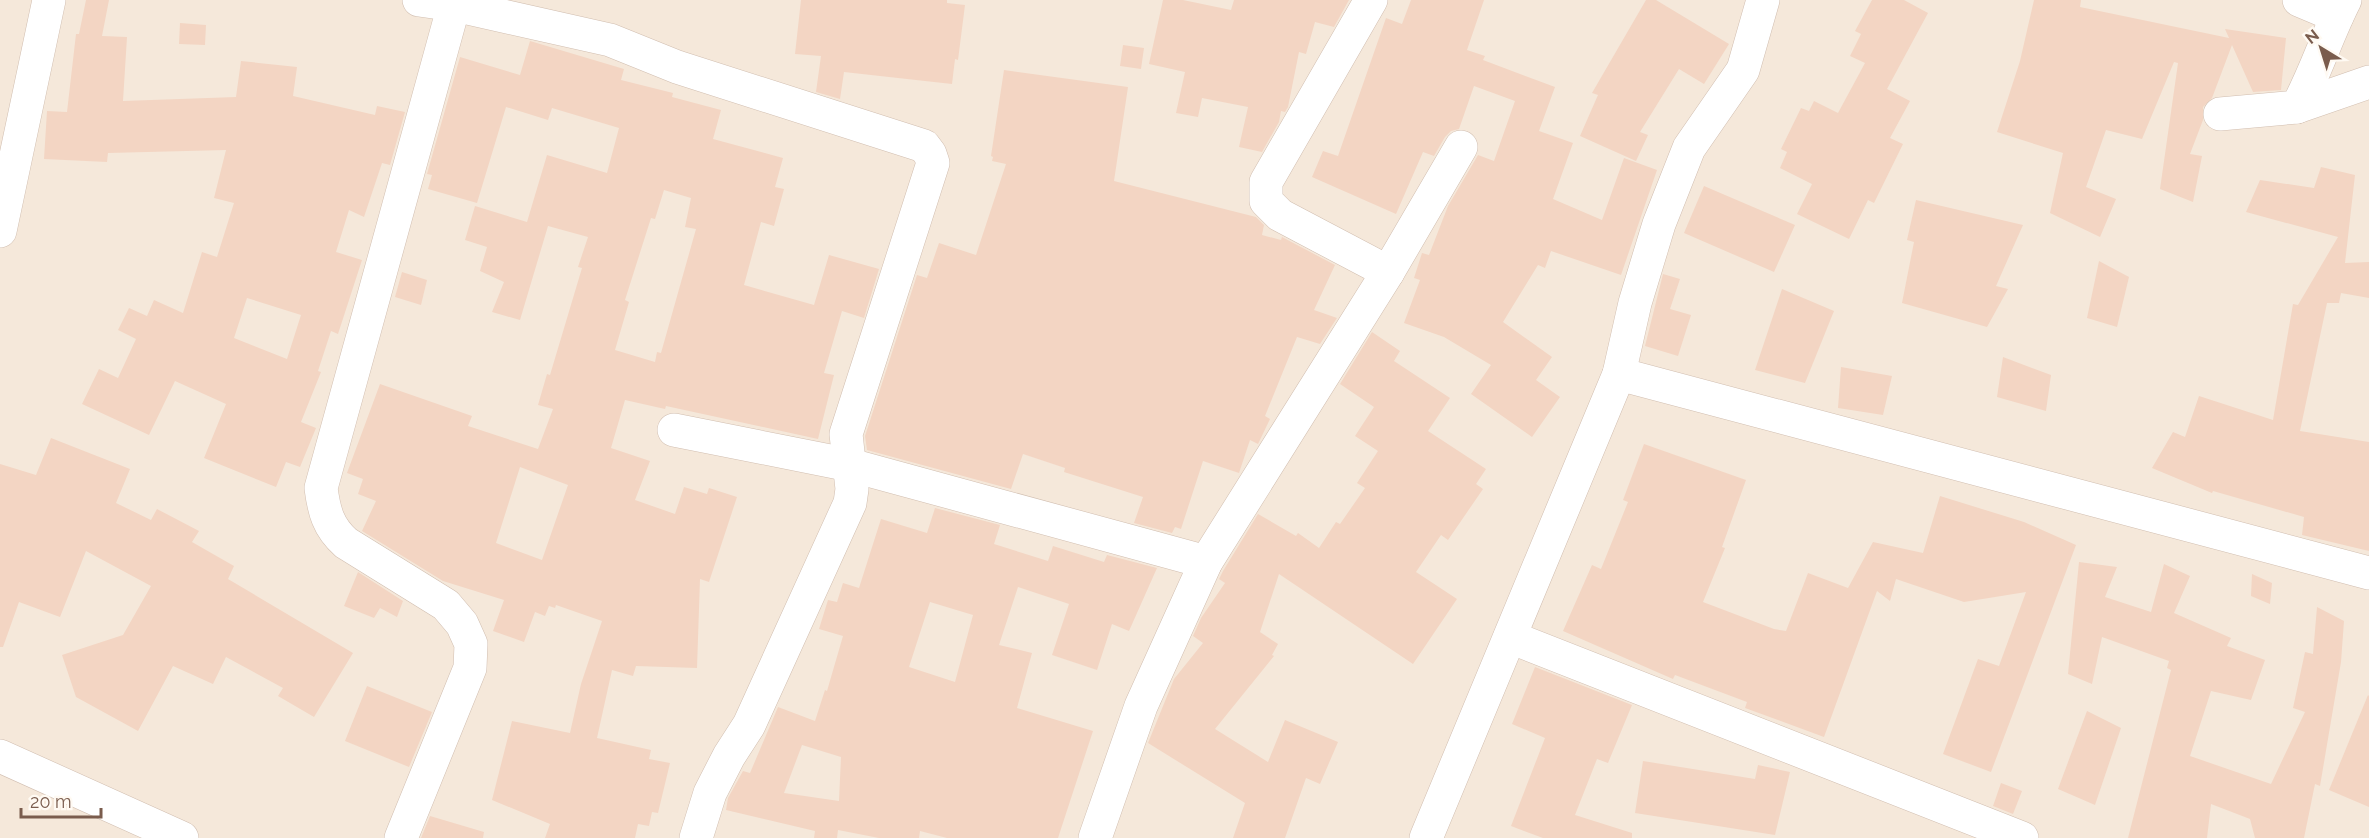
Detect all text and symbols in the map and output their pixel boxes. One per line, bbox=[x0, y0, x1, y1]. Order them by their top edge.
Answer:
north arrow bbox=[2291, 18, 2351, 78]
text: N bbox=[2301, 25, 2323, 48]
scale bar bbox=[21, 781, 100, 819]
text: 20 m bbox=[30, 791, 72, 812]

